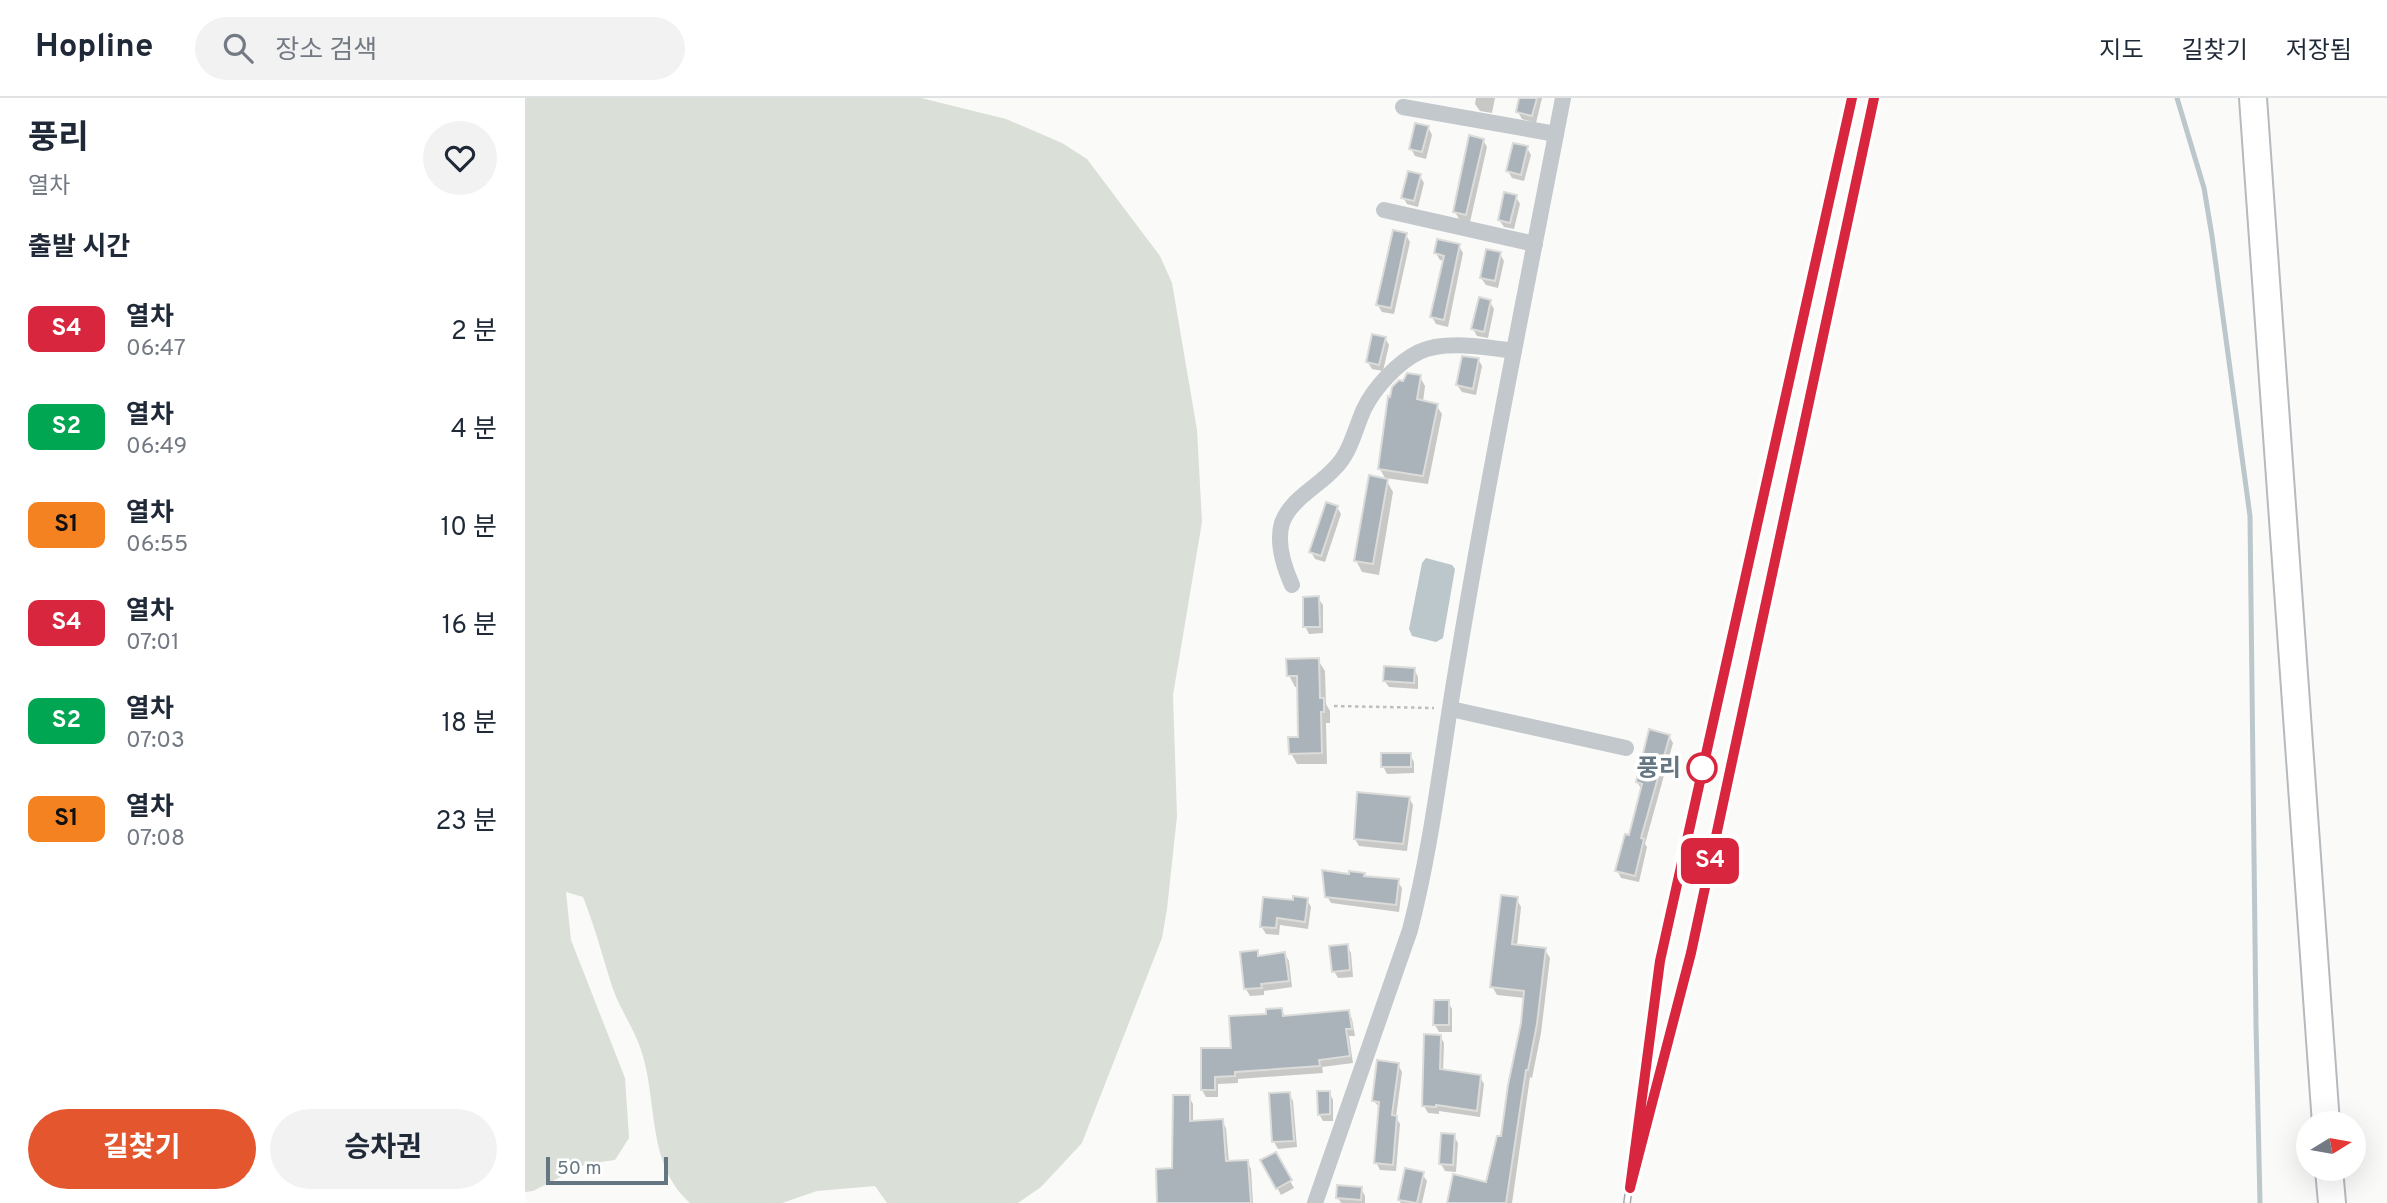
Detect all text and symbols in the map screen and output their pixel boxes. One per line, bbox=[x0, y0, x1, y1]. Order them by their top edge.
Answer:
search box bbox=[195, 17, 685, 80]
text: Hopline bbox=[35, 27, 153, 69]
icon: search bbox=[219, 29, 257, 67]
text: 장소 검색 bbox=[275, 35, 377, 68]
text: 지도 bbox=[2099, 37, 2144, 67]
text: 길찾기 bbox=[2182, 37, 2248, 67]
text: 저장됨 bbox=[2286, 37, 2352, 67]
text: 풍리 bbox=[28, 119, 89, 161]
button: heart bbox=[423, 121, 497, 195]
text: 열차 bbox=[28, 173, 70, 202]
text: 출발 시간 bbox=[28, 232, 130, 265]
text: 열차 bbox=[126, 302, 174, 335]
text: S4 bbox=[51, 314, 82, 344]
text: 2 분 bbox=[451, 316, 497, 349]
text: 06:47 bbox=[126, 335, 186, 364]
text: 열차 bbox=[126, 400, 174, 433]
text: S2 bbox=[52, 412, 81, 442]
text: 4 분 bbox=[451, 414, 497, 447]
text: 06:49 bbox=[126, 433, 187, 462]
text: 열차 bbox=[126, 498, 174, 531]
text: S1 bbox=[54, 510, 79, 540]
text: 10 분 bbox=[441, 512, 497, 545]
text: 06:55 bbox=[126, 531, 188, 560]
text: 열차 bbox=[126, 596, 174, 629]
text: S4 bbox=[51, 608, 82, 638]
text: 16 분 bbox=[442, 610, 497, 643]
text: 07:01 bbox=[126, 629, 180, 658]
text: 열차 bbox=[126, 694, 174, 727]
text: S2 bbox=[52, 706, 81, 736]
text: 18 분 bbox=[441, 708, 497, 741]
text: 07:03 bbox=[126, 727, 185, 756]
marker: 풍리 bbox=[1687, 753, 1717, 783]
place label: 풍리 bbox=[1637, 755, 1681, 785]
text: 열차 bbox=[126, 792, 174, 825]
text: S1 bbox=[54, 804, 79, 834]
text: 23 분 bbox=[435, 806, 497, 839]
text: 07:08 bbox=[126, 825, 185, 854]
line badge: S4 bbox=[1679, 838, 1741, 884]
text: S4 bbox=[1695, 846, 1725, 876]
button: 길찾기 bbox=[28, 1109, 256, 1189]
button: 승차권 bbox=[270, 1109, 497, 1189]
north arrow bbox=[2296, 1111, 2366, 1181]
map controls bbox=[2296, 1111, 2366, 1181]
scale bar bbox=[546, 1154, 669, 1186]
text: 50 m bbox=[557, 1157, 602, 1181]

